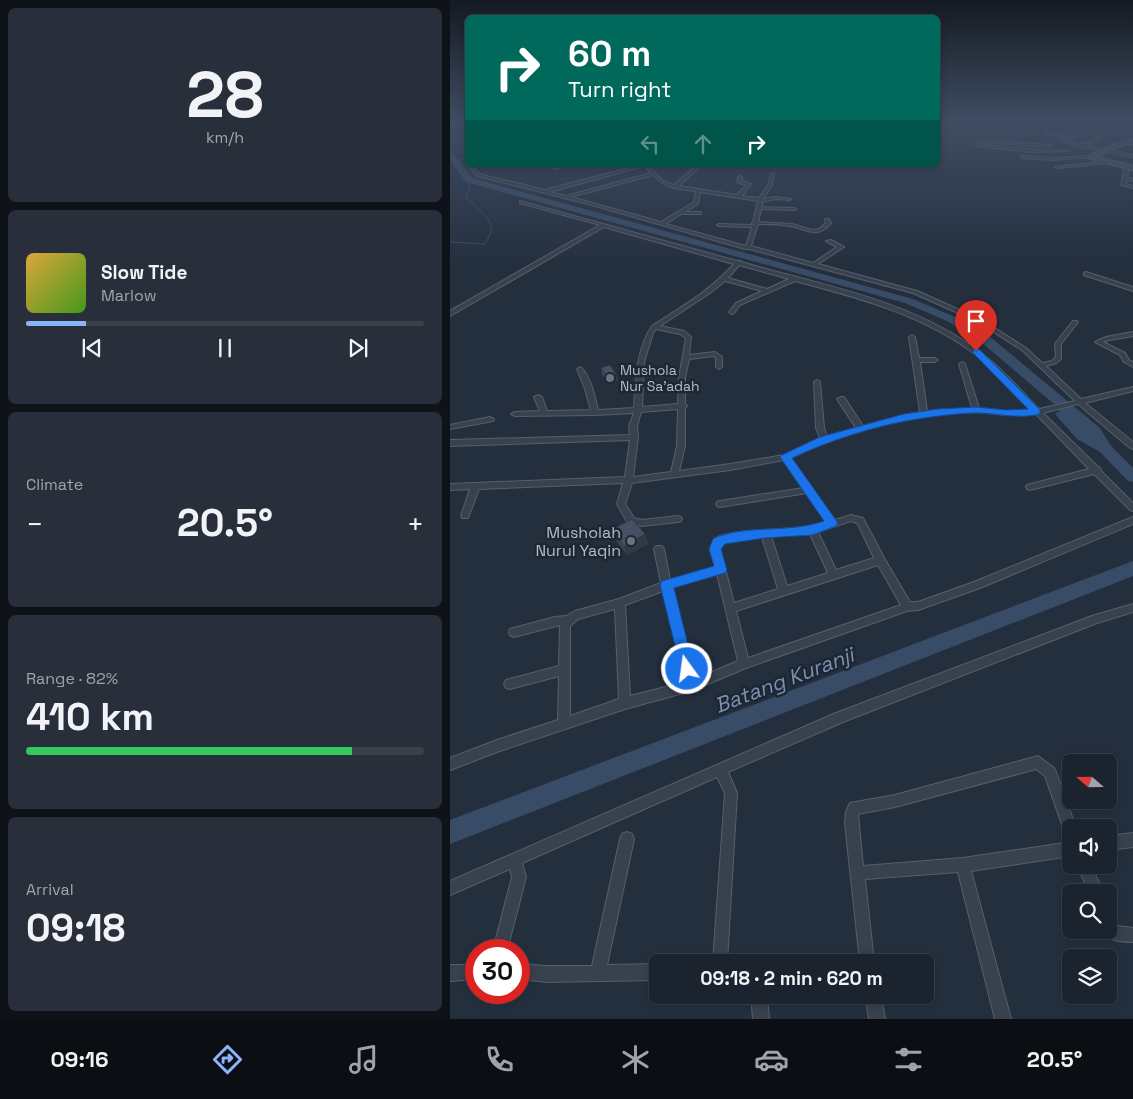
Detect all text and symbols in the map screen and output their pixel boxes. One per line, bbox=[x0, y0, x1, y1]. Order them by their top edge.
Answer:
text: 60 m bbox=[568, 32, 651, 76]
icon: right bbox=[485, 35, 550, 100]
text: 28 bbox=[186, 53, 264, 136]
text: Turn right bbox=[568, 75, 671, 103]
text: km/h bbox=[206, 127, 244, 148]
icon: left bbox=[636, 130, 664, 158]
icon: ahead bbox=[689, 130, 717, 158]
icon: right bbox=[742, 130, 770, 158]
text: Slow Tide bbox=[101, 260, 187, 285]
text: Marlow bbox=[101, 285, 157, 306]
pin bbox=[955, 300, 997, 351]
icon: arrive bbox=[962, 307, 990, 335]
icon: previous bbox=[78, 334, 106, 362]
icon: pause bbox=[211, 334, 239, 362]
icon: next bbox=[344, 334, 372, 362]
place label: Mushola Nur Sa'adah bbox=[620, 361, 700, 395]
marker: Mushola Nur Sa'adah bbox=[604, 372, 616, 384]
text: Climate bbox=[26, 474, 83, 495]
text: 20.5° bbox=[177, 499, 273, 547]
text: − bbox=[26, 506, 43, 542]
text: + bbox=[407, 506, 424, 542]
place label: Musholah Nurul Yaqin bbox=[535, 522, 621, 561]
marker: Musholah Nurul Yaqin bbox=[625, 535, 637, 547]
water label: Batang Kuranji bbox=[711, 640, 860, 719]
position arrow bbox=[660, 642, 712, 694]
text: Range · 82% bbox=[26, 668, 118, 689]
text: 410 km bbox=[26, 693, 154, 741]
north arrow bbox=[1062, 754, 1118, 809]
map controls bbox=[1062, 754, 1117, 1004]
button: sound bbox=[1062, 819, 1117, 874]
text: Arrival bbox=[26, 879, 74, 900]
button: search bbox=[1062, 884, 1117, 939]
text: 09:18 bbox=[26, 904, 125, 952]
speed limit sign: 30 bbox=[465, 939, 530, 1004]
button: layers bbox=[1062, 949, 1117, 1004]
text: 09:18 · 2 min · 620 m bbox=[700, 966, 883, 991]
icon: directions bbox=[210, 1042, 245, 1077]
icon: music bbox=[346, 1042, 381, 1077]
icon: phone bbox=[482, 1042, 517, 1077]
icon: climate bbox=[618, 1042, 653, 1077]
icon: car bbox=[754, 1042, 789, 1077]
icon: filters bbox=[891, 1042, 926, 1077]
text: 09:16 bbox=[51, 1045, 109, 1073]
text: 20.5° bbox=[1027, 1045, 1082, 1073]

